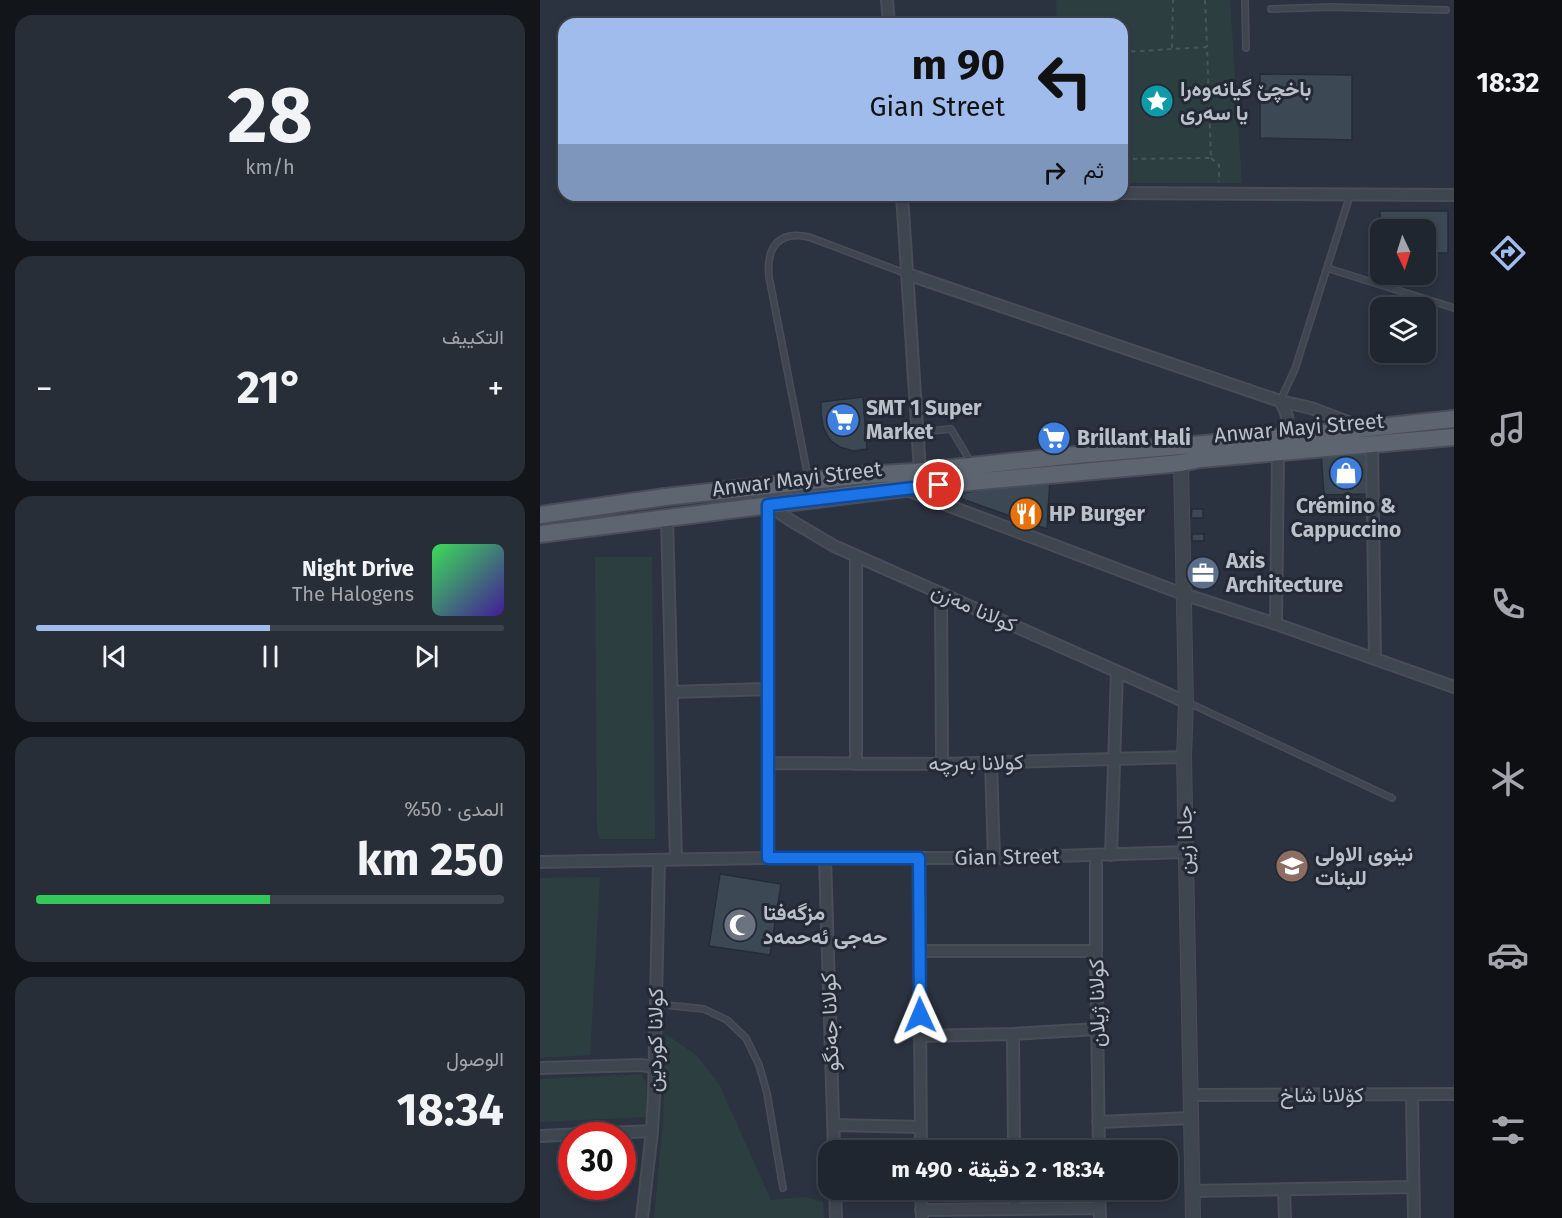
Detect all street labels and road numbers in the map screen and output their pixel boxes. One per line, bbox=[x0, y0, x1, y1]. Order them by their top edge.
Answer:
street label: Anwar Mayi Street bbox=[1213, 408, 1385, 448]
street label: Anwar Mayi Street bbox=[711, 456, 884, 502]
street label: کولانا مەزن bbox=[927, 578, 1021, 638]
street label: کولانا بەرچە bbox=[928, 749, 1024, 778]
street label: جادا زین bbox=[1171, 805, 1199, 875]
street label: Gian Street bbox=[954, 843, 1060, 871]
street label: کولانا ژیلان bbox=[1083, 959, 1111, 1047]
street label: کولانا جەنگو bbox=[815, 972, 845, 1072]
street label: کولانا کوردین bbox=[641, 988, 669, 1092]
street label: کۆلانا شاخ bbox=[1280, 1082, 1364, 1109]

